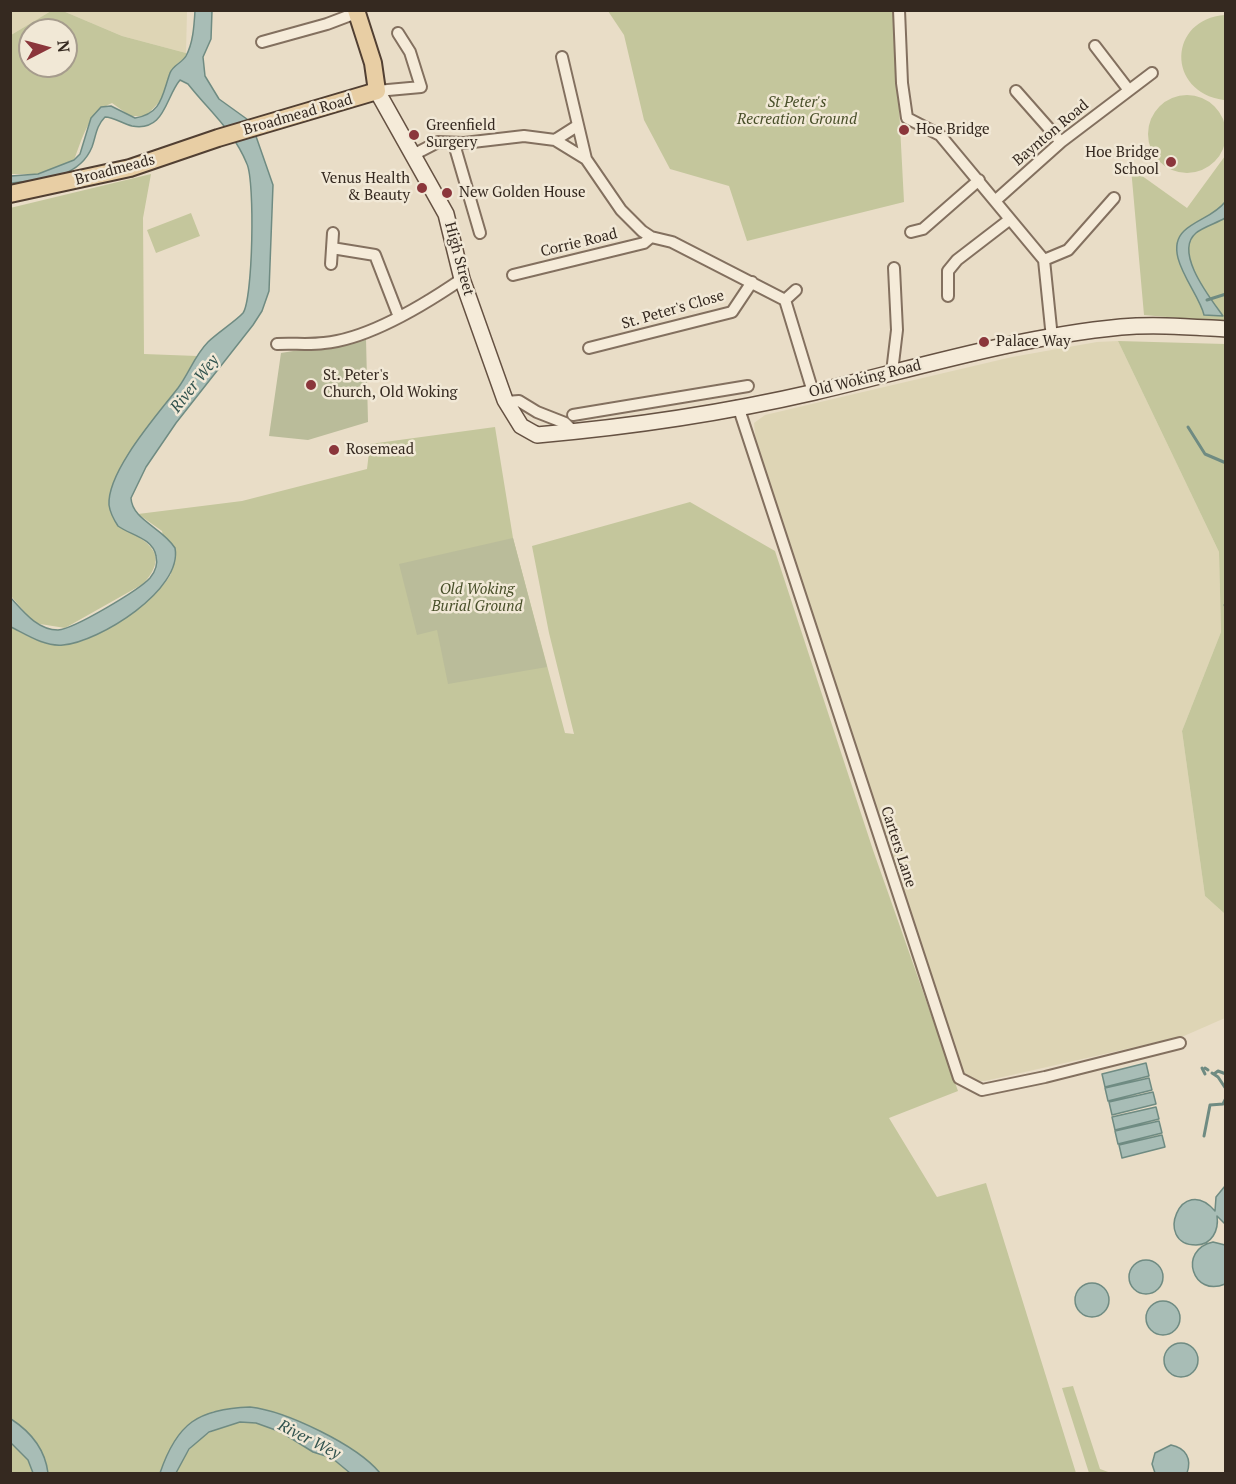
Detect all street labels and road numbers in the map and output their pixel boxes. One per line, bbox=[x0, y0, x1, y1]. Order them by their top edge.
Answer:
street label: Broadmead Road bbox=[241, 91, 355, 139]
street label: Baynton Road bbox=[1010, 96, 1092, 170]
street label: Broadmeads bbox=[73, 151, 157, 189]
street label: High Street bbox=[440, 220, 478, 298]
street label: Corrie Road bbox=[539, 225, 619, 261]
street label: St. Peter's Close bbox=[620, 287, 726, 333]
street label: Old Woking Road bbox=[807, 356, 923, 402]
street label: Carters Lane bbox=[876, 804, 920, 890]

